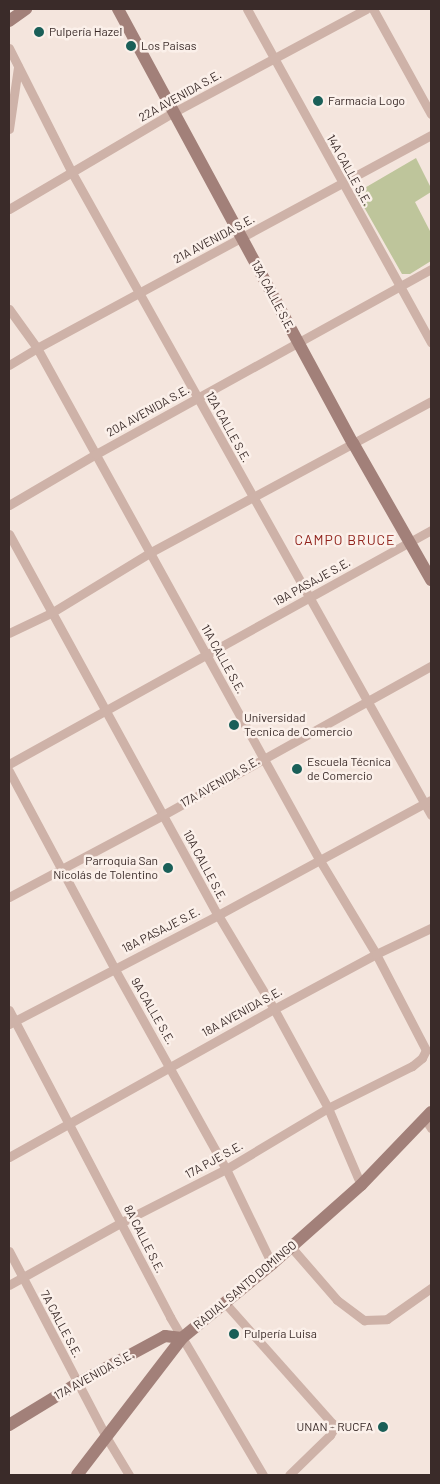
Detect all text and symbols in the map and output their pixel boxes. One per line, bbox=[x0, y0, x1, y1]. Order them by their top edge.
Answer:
place label: Pulpería Hazel bbox=[49, 25, 122, 39]
marker: Pulpería Hazel bbox=[33, 26, 45, 38]
place label: Los Paisas bbox=[141, 39, 196, 53]
marker: Los Paisas bbox=[125, 40, 137, 52]
street label: 22A AVENIDA S.E. bbox=[136, 67, 224, 125]
place label: Farmacia Logo bbox=[328, 94, 405, 108]
marker: Farmacia Logo bbox=[312, 95, 324, 107]
street label: 14A CALLE S.E. bbox=[324, 132, 374, 208]
street label: 21A AVENIDA S.E. bbox=[171, 212, 257, 266]
street label: 13A CALLE S.E. bbox=[248, 258, 298, 334]
street label: 20A AVENIDA S.E. bbox=[104, 382, 192, 440]
street label: 12A CALLE S.E. bbox=[203, 389, 253, 465]
district label: CAMPO BRUCE bbox=[293, 532, 397, 548]
street label: 19A PASAJE S.E. bbox=[271, 555, 353, 609]
street label: 11A CALLE S.E. bbox=[198, 622, 248, 696]
place label: Universidad Tecnica de Comercio bbox=[244, 711, 352, 739]
marker: Universidad Tecnica de Comercio bbox=[228, 719, 240, 731]
street label: 17A AVENIDA S.E. bbox=[178, 753, 262, 811]
place label: Escuela Técnica de Comercio bbox=[307, 755, 391, 783]
marker: Escuela Técnica de Comercio bbox=[291, 763, 303, 775]
street label: 10A CALLE S.E. bbox=[180, 828, 230, 904]
place label: Parroquia San Nicolás de Tolentino bbox=[53, 854, 158, 882]
marker: Parroquia San Nicolás de Tolentino bbox=[162, 862, 174, 874]
street label: 18A PASAJE S.E. bbox=[120, 904, 202, 956]
street label: 9A CALLE S.E. bbox=[128, 975, 178, 1047]
street label: 18A AVENIDA S.E. bbox=[199, 984, 285, 1040]
street label: 17A PJE S.E. bbox=[183, 1138, 245, 1182]
street label: 8A CALLE S.E. bbox=[121, 1203, 167, 1275]
street label: RADIAL SANTO DOMINGO bbox=[191, 1238, 299, 1332]
street label: 7A CALLE S.E. bbox=[37, 1288, 85, 1360]
place label: Pulpería Luisa bbox=[244, 1327, 317, 1341]
marker: Pulpería Luisa bbox=[228, 1328, 240, 1340]
street label: 17A AVENIDA S.E. bbox=[51, 1347, 137, 1403]
place label: UNAN - RUCFA bbox=[296, 1420, 373, 1434]
marker: UNAN - RUCFA bbox=[377, 1421, 389, 1433]

